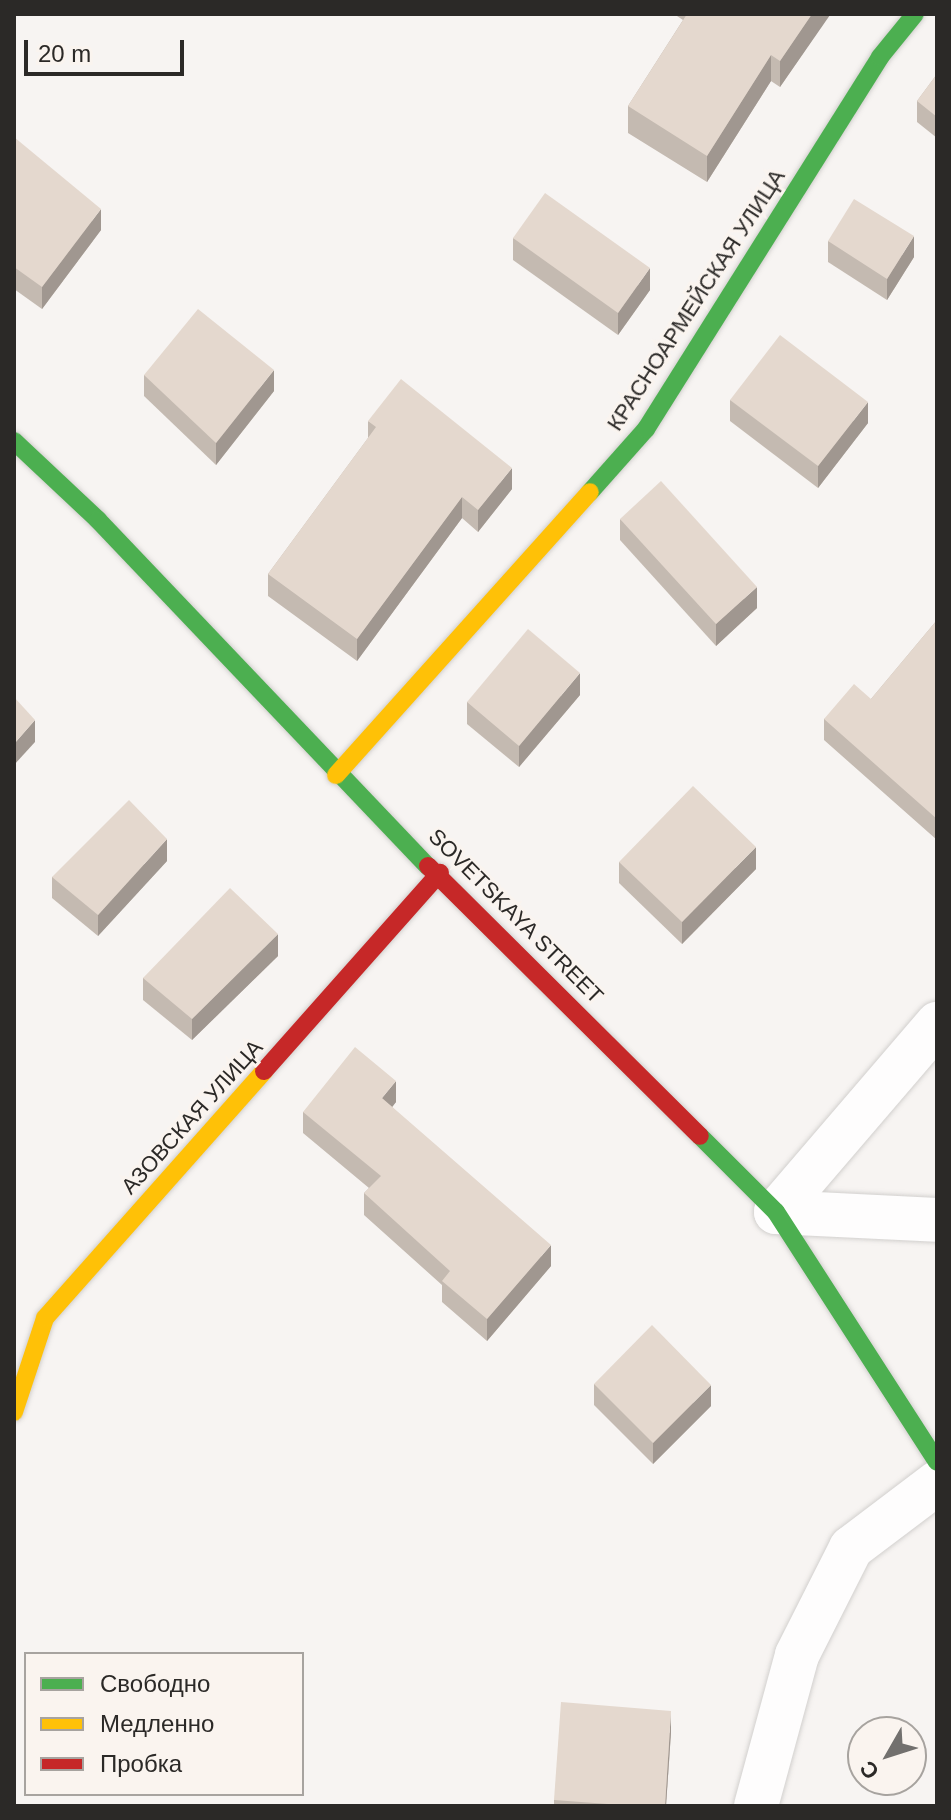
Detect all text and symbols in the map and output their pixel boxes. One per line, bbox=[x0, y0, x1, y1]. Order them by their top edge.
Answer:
scale bar bbox=[28, 24, 188, 74]
text: 20 m bbox=[38, 40, 91, 67]
street label: КРАСНОАРМЕЙСКАЯ УЛИЦА bbox=[602, 164, 790, 436]
street label: SOVETSKAYA STREET bbox=[423, 823, 609, 1009]
street label: АЗОВСКАЯ УЛИЦА bbox=[116, 1034, 268, 1200]
legend bbox=[24, 1652, 304, 1796]
text: Свободно bbox=[100, 1670, 210, 1697]
text: Медленно bbox=[100, 1710, 214, 1737]
north arrow bbox=[847, 1716, 927, 1796]
text: Пробка bbox=[100, 1750, 182, 1777]
text: С bbox=[855, 1756, 884, 1784]

